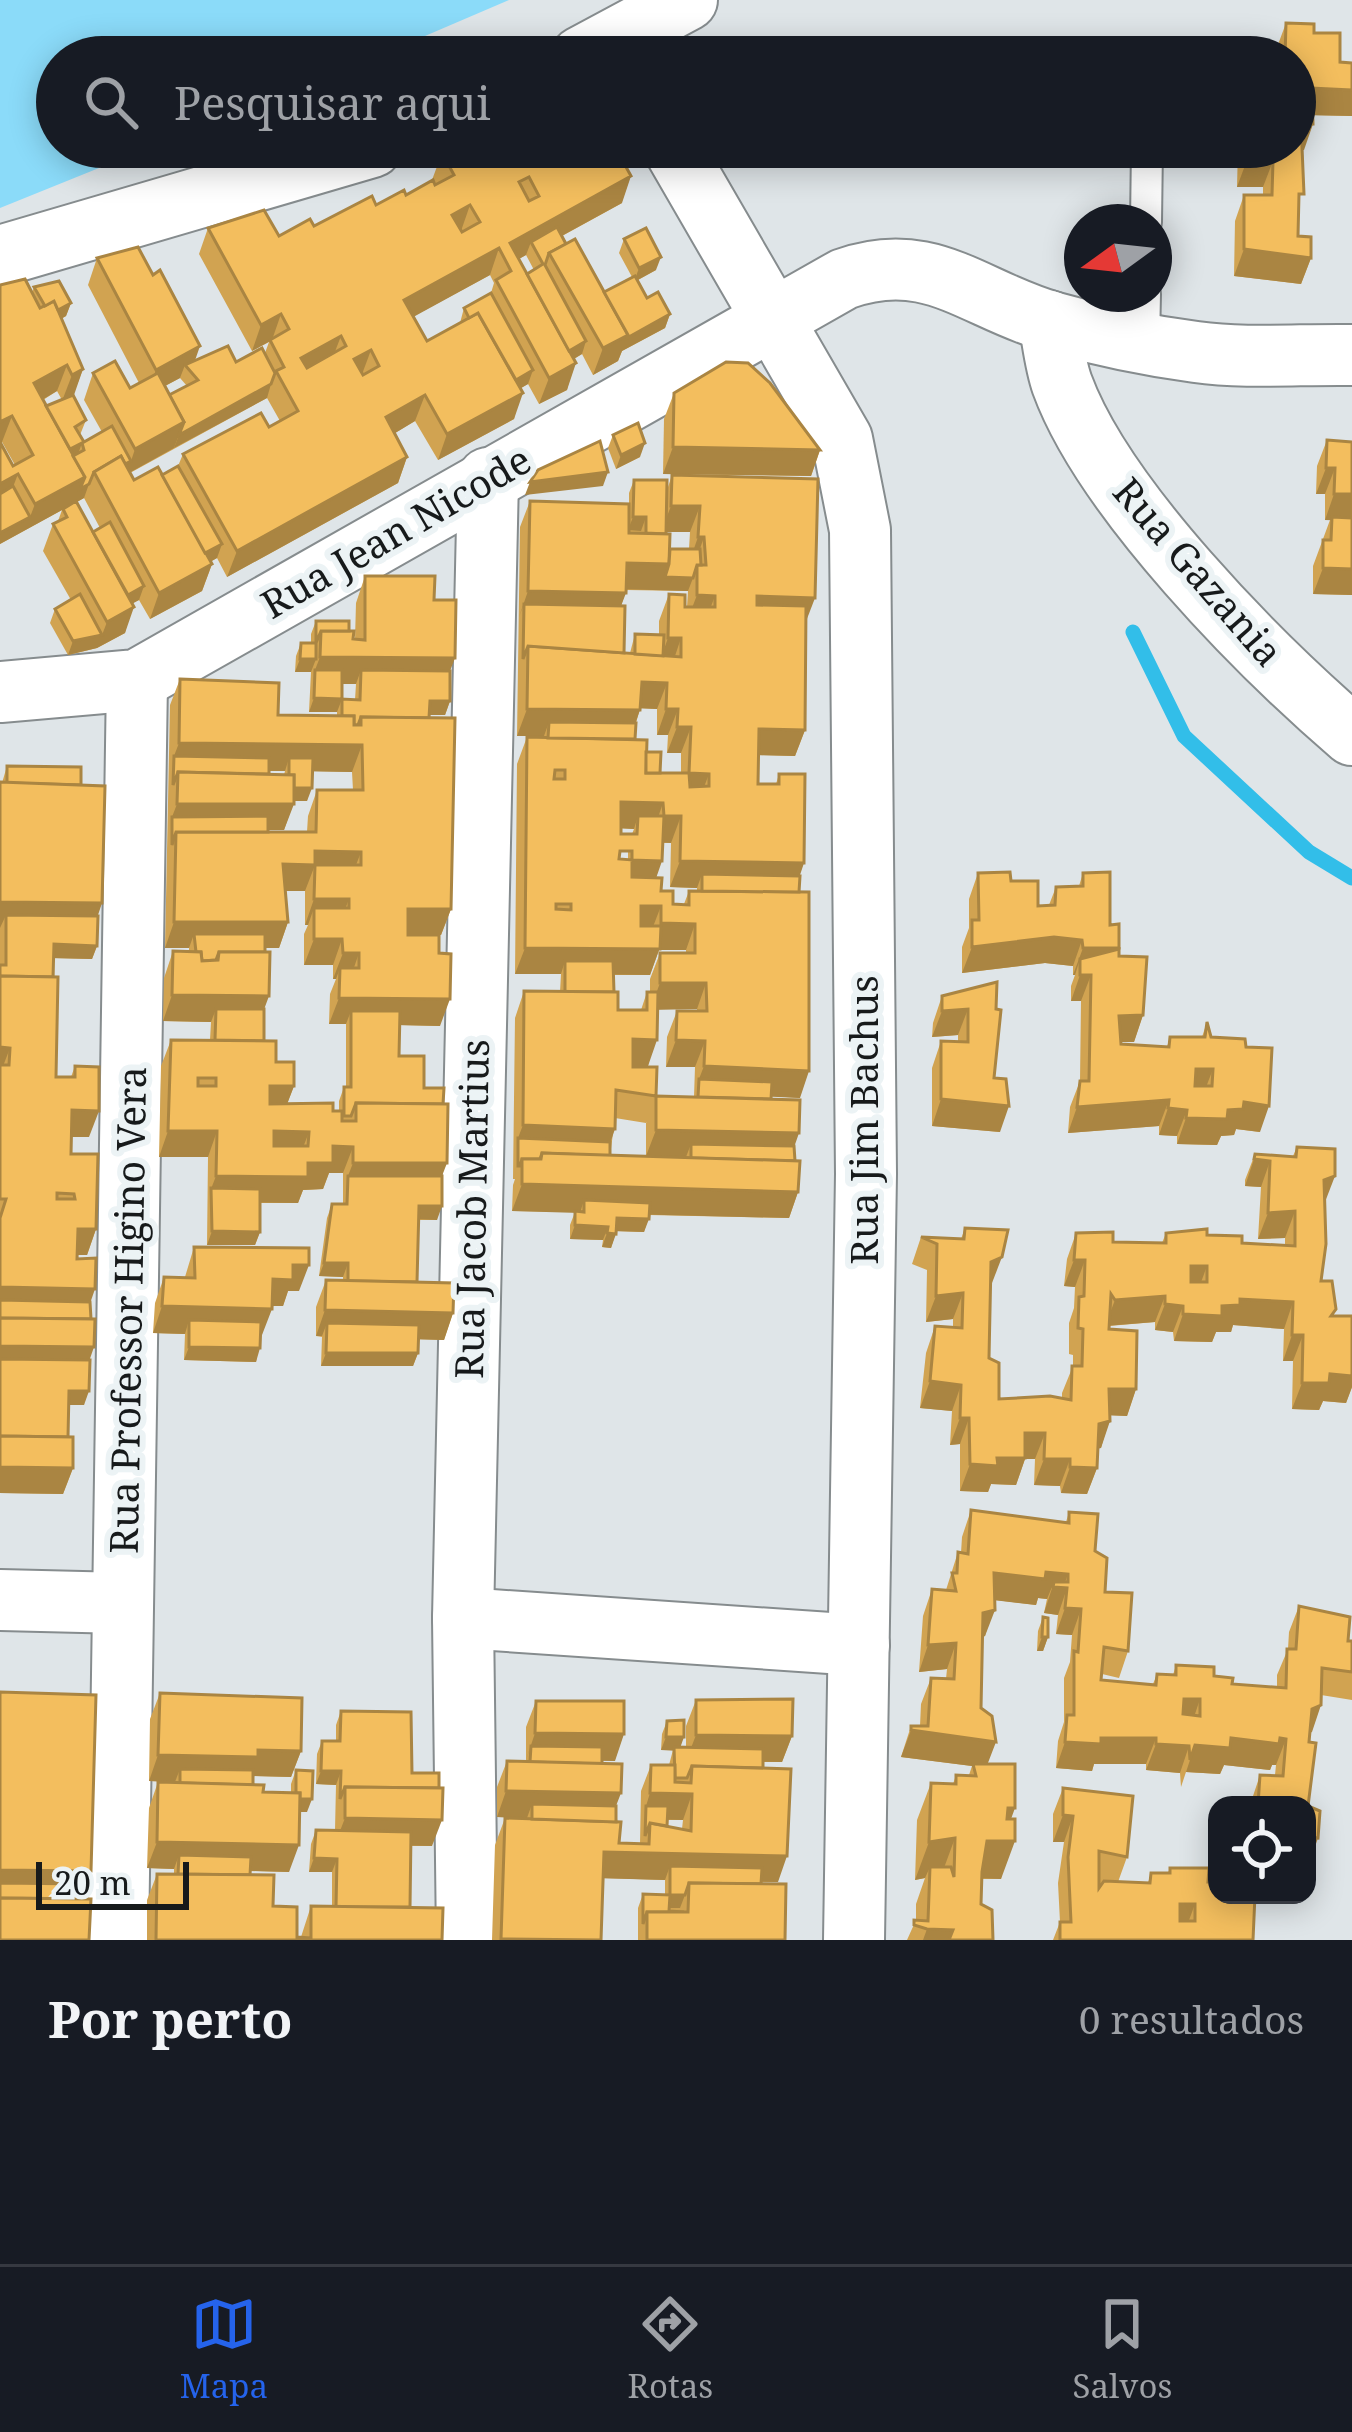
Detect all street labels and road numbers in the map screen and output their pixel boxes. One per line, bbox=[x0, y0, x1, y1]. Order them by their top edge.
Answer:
street label: Rua Jean Nicode bbox=[251, 432, 540, 629]
street label: Rua Gazania bbox=[1102, 465, 1296, 677]
street label: Rua Jim Bachus bbox=[836, 975, 889, 1265]
street label: Rua Jacob Martius bbox=[441, 1039, 500, 1379]
street label: Rua Professor Higino Vera bbox=[96, 1066, 157, 1554]

